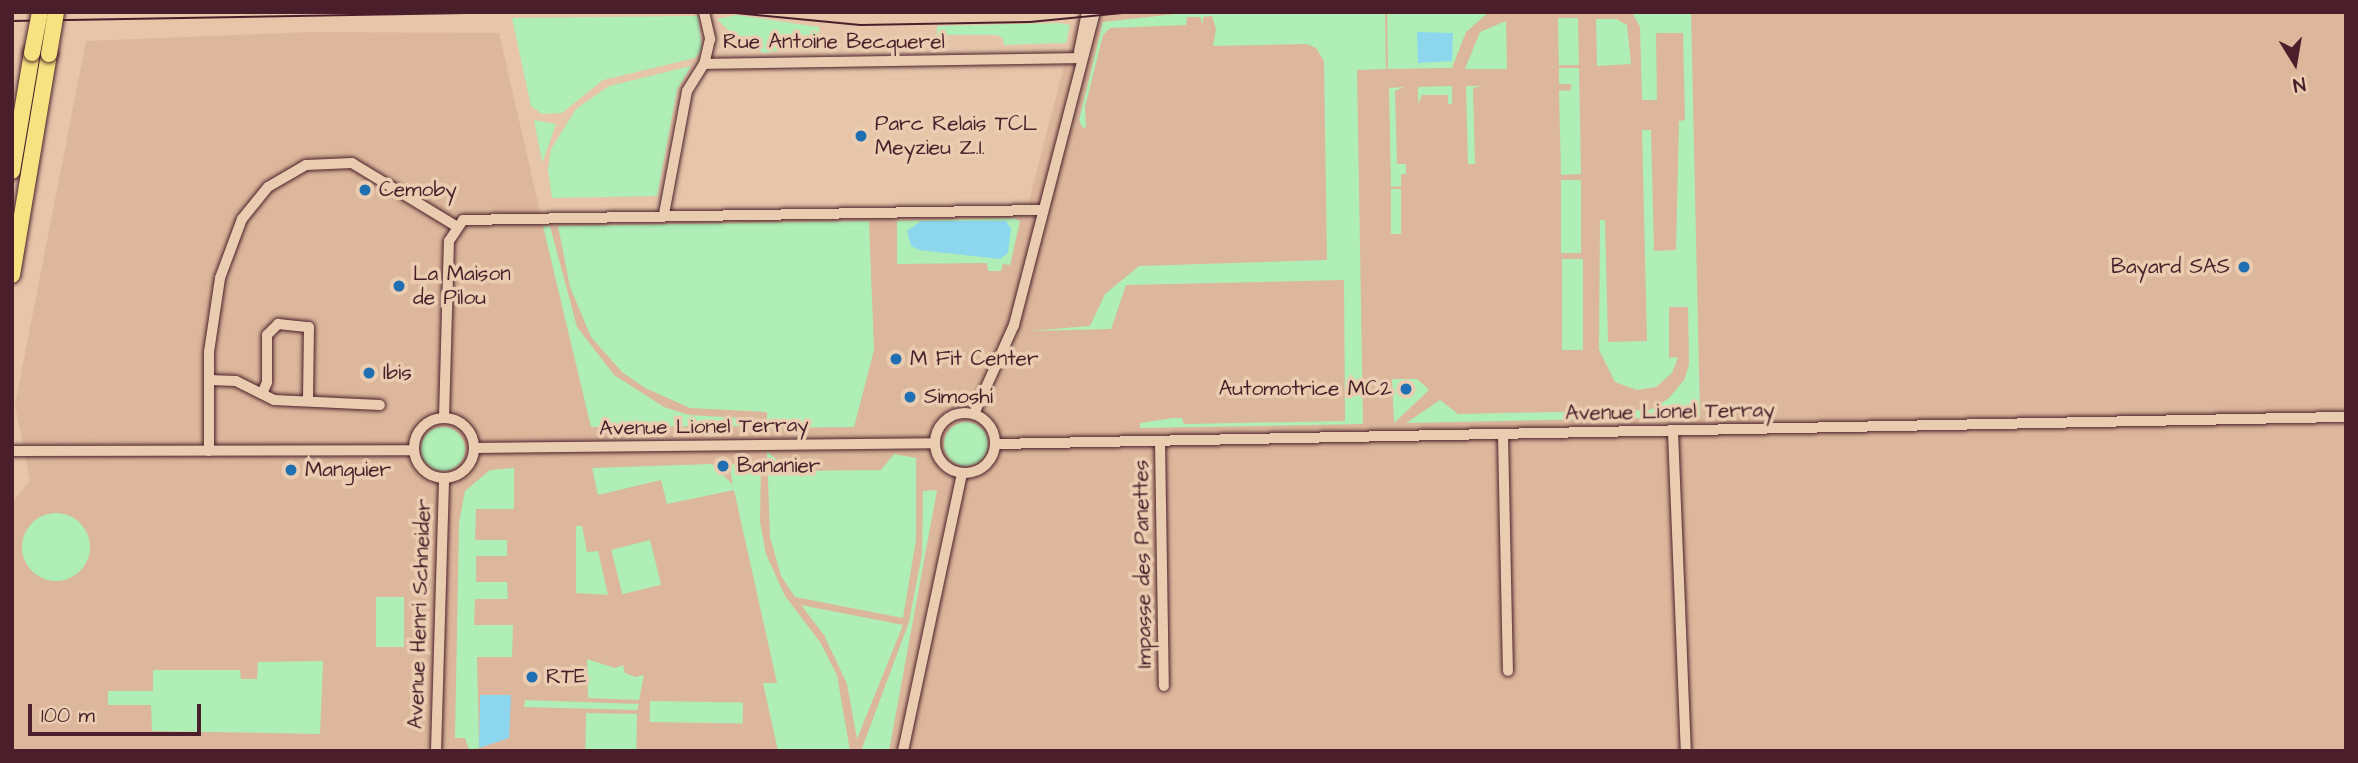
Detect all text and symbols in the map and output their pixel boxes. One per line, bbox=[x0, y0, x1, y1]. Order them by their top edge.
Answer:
north arrow bbox=[2260, 28, 2330, 98]
street label: Rue Antoine Becquerel bbox=[723, 29, 945, 55]
text: N bbox=[2291, 70, 2308, 98]
place label: Parc Relais TCL Meyzieu Z.I. bbox=[875, 111, 1037, 161]
marker: Parc Relais TCL Meyzieu Z.I. bbox=[853, 128, 869, 144]
place label: Cemoby bbox=[379, 177, 457, 203]
marker: Cemoby bbox=[357, 182, 373, 198]
place label: Bayard SAS bbox=[2111, 254, 2230, 280]
marker: Bayard SAS bbox=[2236, 259, 2252, 275]
place label: La Maison de Pilou bbox=[413, 261, 511, 311]
marker: La Maison de Pilou bbox=[391, 278, 407, 294]
place label: M Fit Center bbox=[910, 346, 1039, 372]
marker: M Fit Center bbox=[888, 351, 904, 367]
place label: Ibis bbox=[383, 360, 412, 386]
marker: Ibis bbox=[361, 365, 377, 381]
place label: Automotrice MC2 bbox=[1219, 376, 1392, 402]
marker: Automotrice MC2 bbox=[1398, 381, 1414, 397]
place label: Simoshi bbox=[924, 384, 993, 410]
marker: Simoshi bbox=[902, 389, 918, 405]
street label: Avenue Lionel Terray bbox=[1565, 398, 1775, 426]
street label: Avenue Lionel Terray bbox=[599, 413, 809, 441]
place label: Bananier bbox=[737, 453, 820, 479]
place label: Manguier bbox=[305, 457, 391, 483]
marker: Bananier bbox=[715, 458, 731, 474]
street label: Impasse des Panettes bbox=[1129, 459, 1157, 669]
marker: Manguier bbox=[283, 462, 299, 478]
street label: Avenue Henri Schneider bbox=[403, 498, 437, 730]
place label: RTE bbox=[546, 664, 586, 690]
marker: RTE bbox=[524, 669, 540, 685]
scale bar bbox=[32, 690, 205, 734]
text: 100 m bbox=[41, 701, 95, 730]

